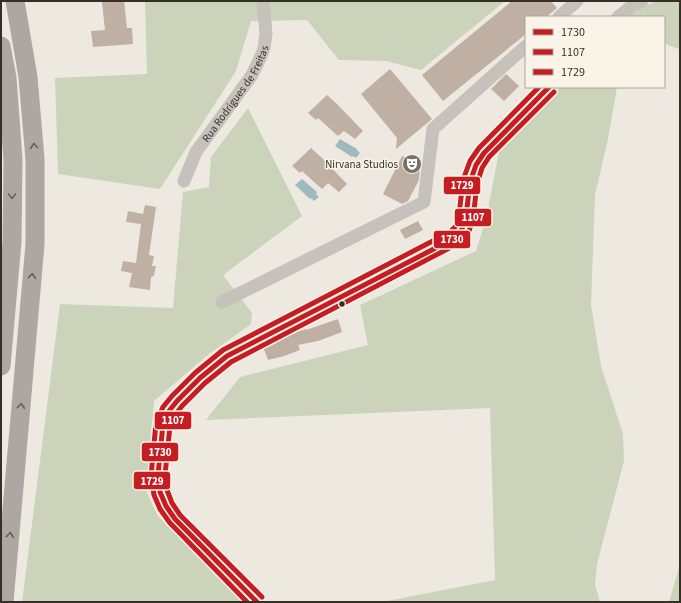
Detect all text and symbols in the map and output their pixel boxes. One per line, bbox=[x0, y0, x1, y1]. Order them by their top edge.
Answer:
legend bbox=[525, 16, 665, 88]
text: 1730 bbox=[561, 24, 585, 41]
street label: Rua Rodrigues de Freitas bbox=[198, 44, 272, 145]
text: 1107 bbox=[561, 44, 585, 61]
text: 1729 bbox=[561, 64, 585, 81]
one-way arrow bbox=[30, 143, 39, 149]
theatre icon: Nirvana Studios bbox=[401, 153, 423, 175]
place label: Nirvana Studios bbox=[325, 157, 398, 172]
line badge: 1729 bbox=[443, 176, 481, 195]
text: 1729 bbox=[450, 178, 474, 193]
one-way arrow bbox=[8, 193, 16, 199]
line badge: 1107 bbox=[454, 208, 492, 227]
text: 1107 bbox=[461, 210, 485, 225]
line badge: 1730 bbox=[433, 230, 471, 249]
text: 1730 bbox=[440, 232, 464, 247]
one-way arrow bbox=[28, 273, 37, 279]
unlabelled marker bbox=[337, 299, 347, 309]
one-way arrow bbox=[16, 403, 25, 409]
line badge: 1107 bbox=[154, 411, 192, 430]
text: 1107 bbox=[161, 413, 185, 428]
line badge: 1730 bbox=[141, 442, 179, 462]
text: 1730 bbox=[148, 445, 172, 460]
line badge: 1729 bbox=[133, 471, 171, 490]
text: 1729 bbox=[140, 474, 164, 489]
one-way arrow bbox=[5, 532, 14, 538]

